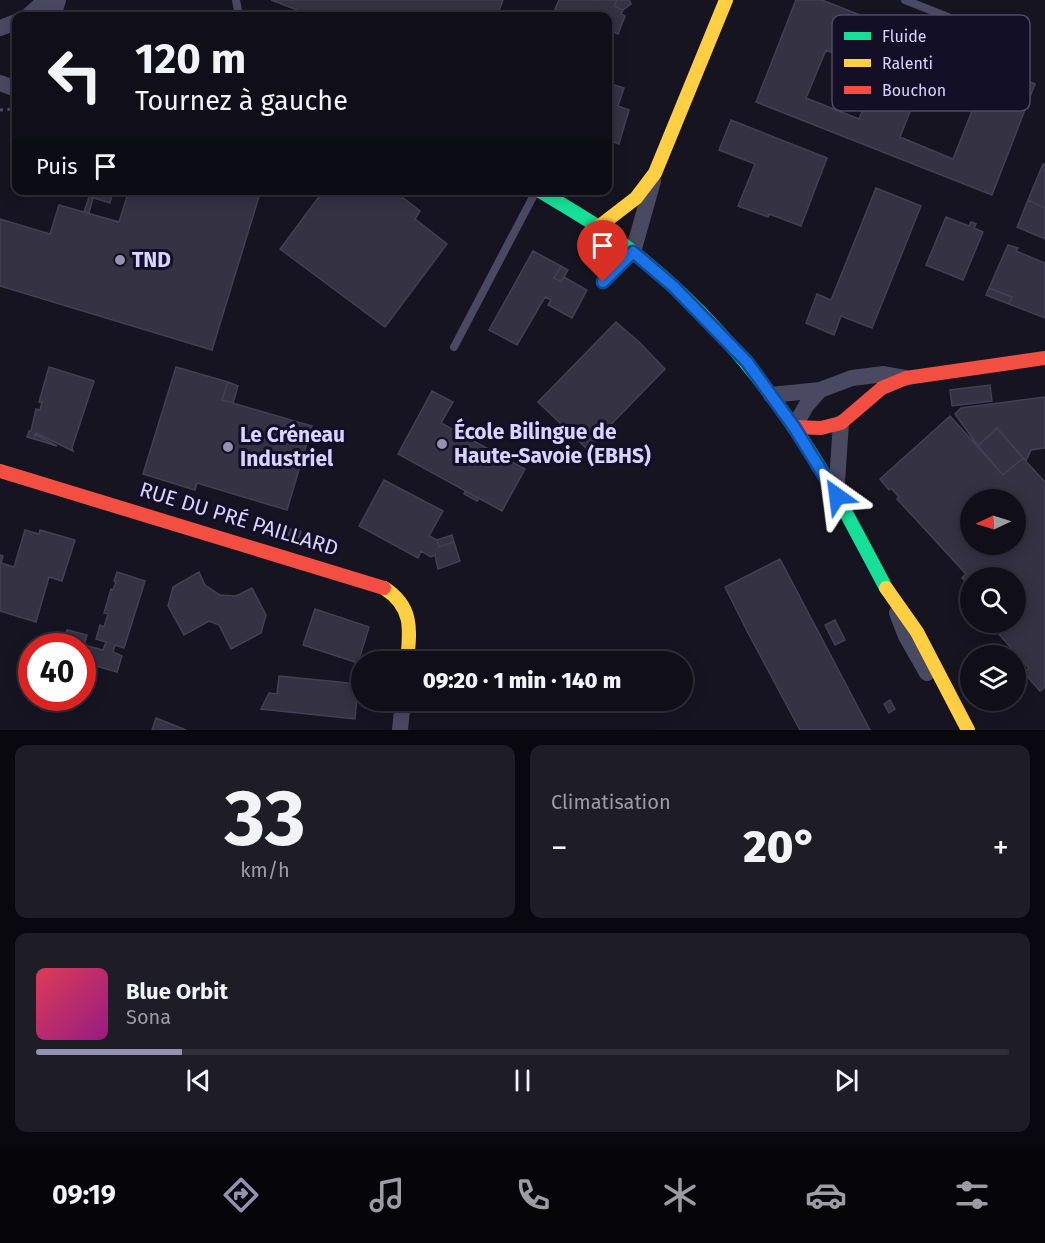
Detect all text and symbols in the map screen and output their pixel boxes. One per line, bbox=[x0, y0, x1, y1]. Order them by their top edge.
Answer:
legend bbox=[832, 15, 1030, 111]
text: Fluide bbox=[882, 27, 927, 46]
text: 120 m bbox=[135, 34, 246, 84]
icon: left bbox=[36, 36, 114, 114]
text: Ralenti bbox=[882, 54, 933, 73]
text: Bouchon bbox=[882, 81, 946, 100]
text: Tournez à gauche bbox=[135, 85, 348, 117]
icon: arrive bbox=[89, 150, 122, 183]
text: Puis bbox=[36, 153, 77, 180]
pin bbox=[577, 220, 628, 282]
icon: arrive bbox=[586, 229, 619, 262]
place label: TND bbox=[132, 247, 171, 273]
marker: TND bbox=[113, 253, 127, 267]
place label: École Bilingue de Haute-Savoie (EBHS) bbox=[454, 418, 651, 469]
place label: Le Créneau Industriel bbox=[240, 422, 345, 472]
marker: École Bilingue de Haute-Savoie (EBHS) bbox=[435, 437, 449, 451]
marker: Le Créneau Industriel bbox=[221, 440, 235, 454]
position arrow bbox=[805, 464, 869, 528]
street label: RUE DU PRÉ PAILLARD bbox=[137, 476, 341, 562]
north arrow bbox=[960, 489, 1026, 555]
map controls bbox=[960, 489, 1026, 711]
button: search bbox=[960, 567, 1026, 633]
speed limit sign: 40 bbox=[18, 633, 96, 711]
button: layers bbox=[960, 645, 1026, 711]
text: 09:20 · 1 min · 140 m bbox=[423, 667, 621, 694]
text: 33 bbox=[224, 772, 306, 866]
text: Climatisation bbox=[551, 790, 671, 814]
text: 20° bbox=[743, 820, 817, 874]
text: − bbox=[551, 828, 568, 868]
text: + bbox=[993, 828, 1009, 868]
text: km/h bbox=[240, 858, 290, 882]
text: Blue Orbit bbox=[126, 978, 228, 1005]
text: Sona bbox=[126, 1005, 171, 1029]
icon: previous bbox=[182, 1064, 215, 1097]
icon: pause bbox=[506, 1064, 539, 1097]
icon: next bbox=[830, 1064, 863, 1097]
icon: directions bbox=[220, 1174, 262, 1216]
icon: music bbox=[366, 1174, 408, 1216]
icon: phone bbox=[512, 1174, 554, 1216]
icon: climate bbox=[659, 1174, 701, 1216]
icon: car bbox=[805, 1174, 847, 1216]
icon: filters bbox=[951, 1174, 993, 1216]
text: 09:19 bbox=[52, 1179, 116, 1211]

